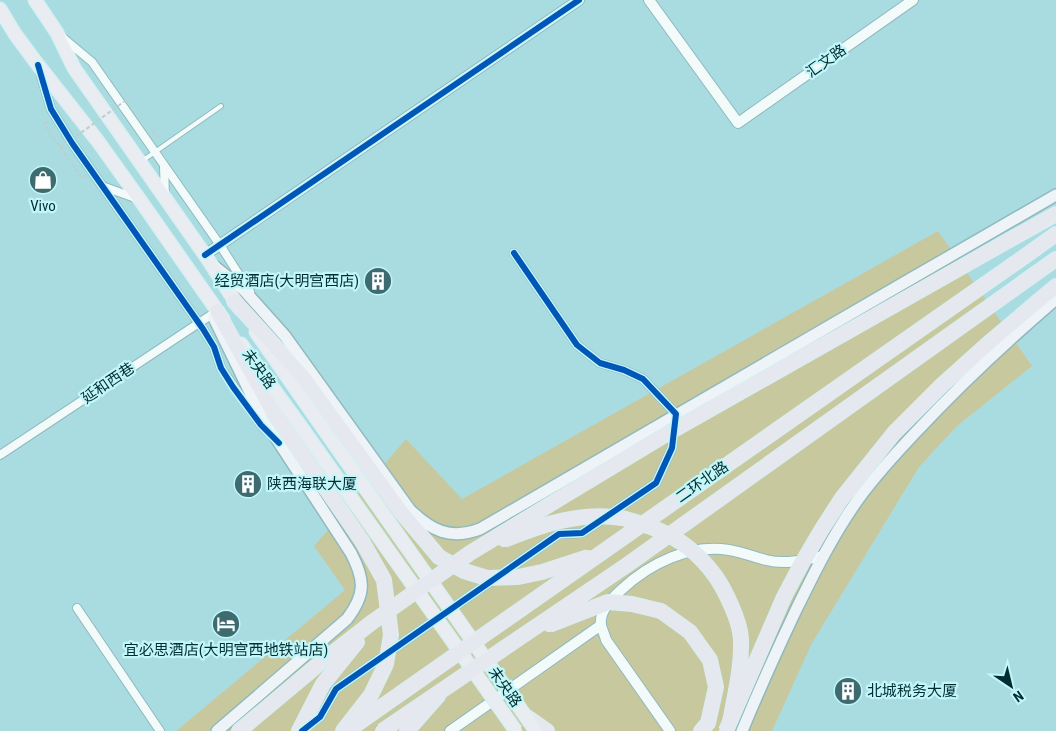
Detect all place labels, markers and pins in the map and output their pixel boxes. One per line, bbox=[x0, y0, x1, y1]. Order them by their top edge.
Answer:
shop icon: Vivo bbox=[28, 165, 58, 195]
place label: Vivo bbox=[30, 197, 56, 215]
building icon: 经贸酒店(大明宫西店) bbox=[363, 266, 393, 296]
place label: 经贸酒店(大明宫西店) bbox=[215, 272, 359, 290]
building icon: 陕西海联大厦 bbox=[233, 469, 263, 499]
place label: 陕西海联大厦 bbox=[267, 475, 357, 493]
hotel icon: 宜必思酒店(大明宫西地铁站店) bbox=[211, 609, 241, 639]
place label: 宜必思酒店(大明宫西地铁站店) bbox=[124, 641, 328, 659]
building icon: 北城税务大厦 bbox=[833, 676, 863, 706]
place label: 北城税务大厦 bbox=[867, 682, 957, 700]

